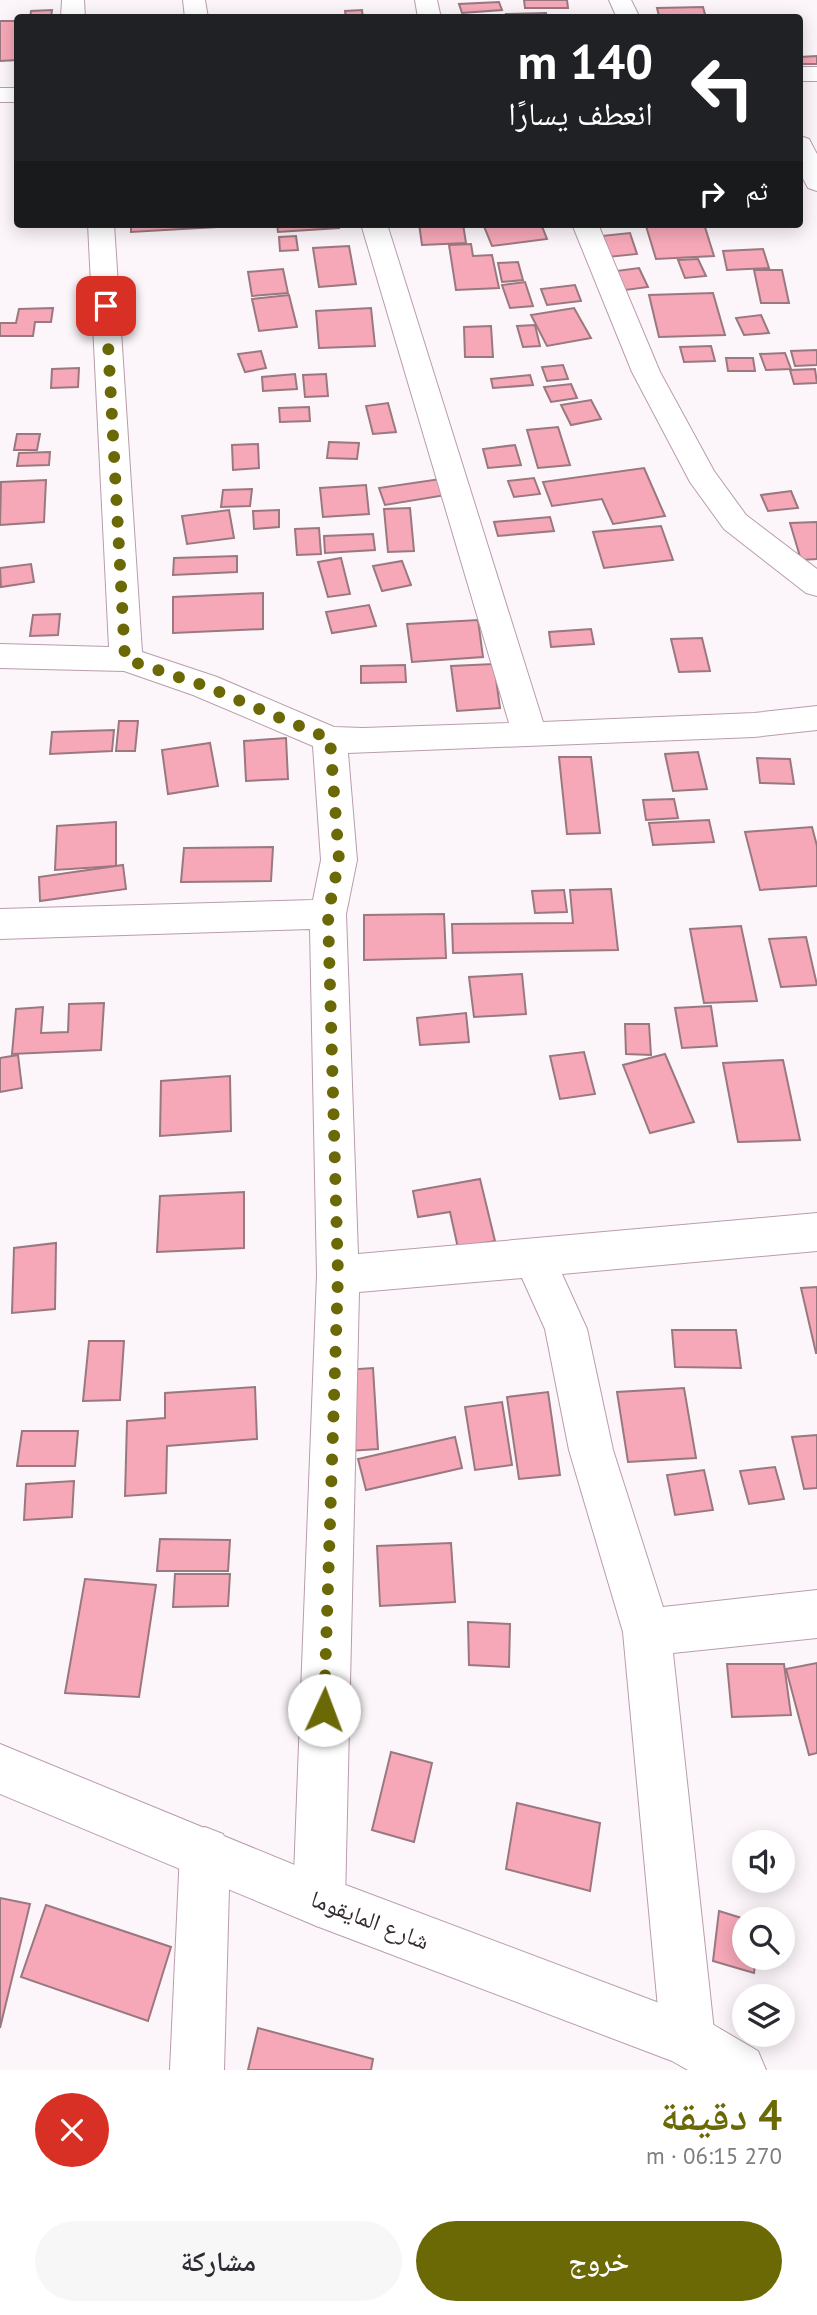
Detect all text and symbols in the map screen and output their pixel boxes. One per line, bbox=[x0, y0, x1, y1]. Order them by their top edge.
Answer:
text: 140 m bbox=[518, 29, 653, 93]
icon: left bbox=[677, 42, 768, 133]
text: انعطف يسارًا bbox=[508, 92, 653, 134]
text: ثم bbox=[745, 174, 768, 207]
icon: right bbox=[693, 175, 731, 213]
pin bbox=[76, 276, 136, 336]
icon: arrive bbox=[87, 287, 125, 325]
position arrow bbox=[287, 1673, 361, 1747]
map controls bbox=[732, 1830, 795, 2047]
button: sound bbox=[732, 1830, 795, 1893]
street label: شارع المايقوما bbox=[306, 1883, 434, 1956]
button: search bbox=[732, 1907, 795, 1970]
button: layers bbox=[732, 1984, 795, 2047]
text: 4 دقيقة bbox=[660, 2087, 782, 2142]
button: close bbox=[35, 2093, 109, 2167]
text: 270 m · 06:15 bbox=[646, 2141, 782, 2170]
button: مشاركة bbox=[35, 2221, 402, 2301]
button: خروج bbox=[416, 2221, 782, 2301]

